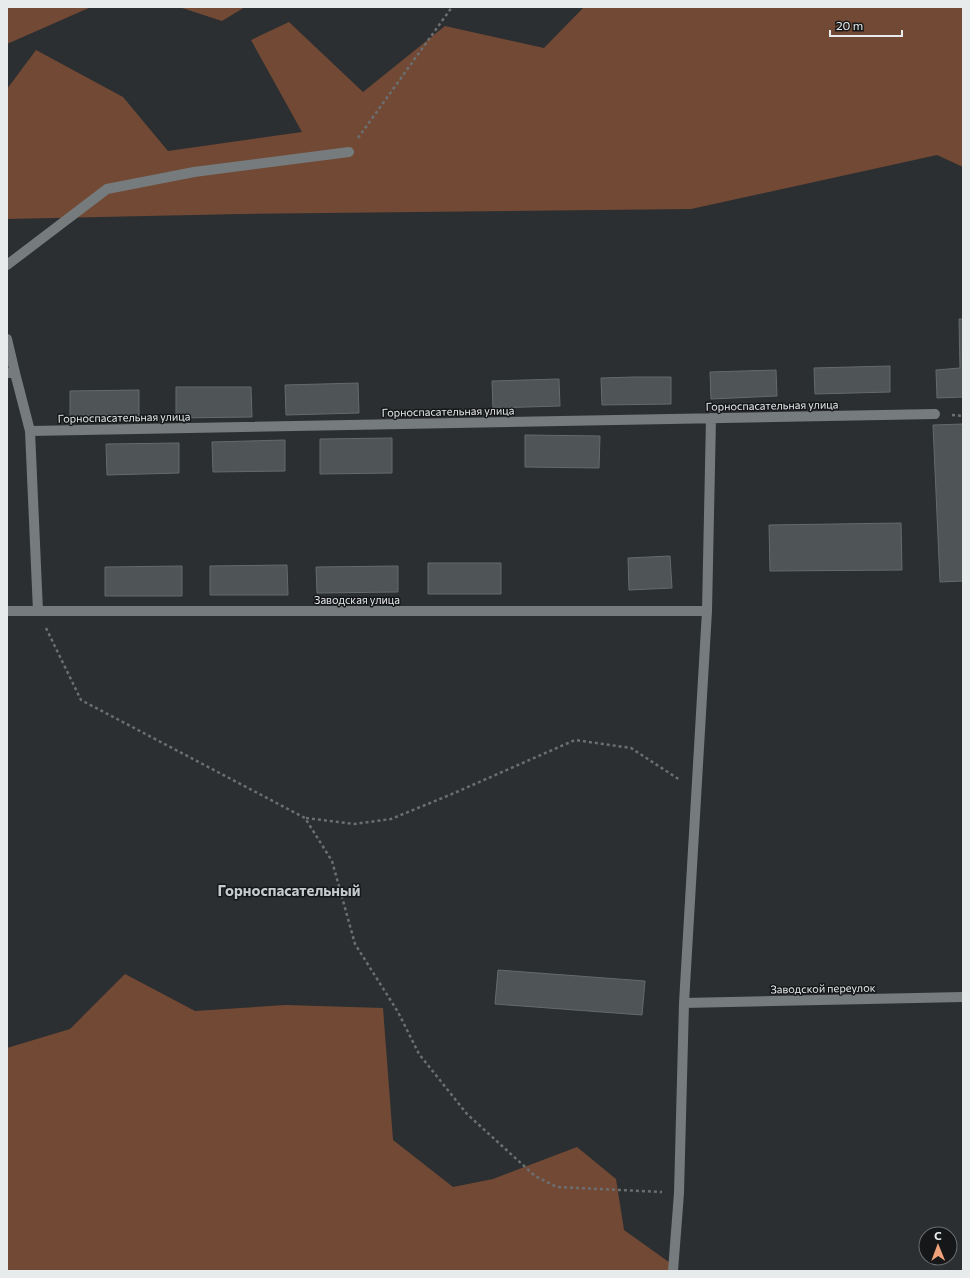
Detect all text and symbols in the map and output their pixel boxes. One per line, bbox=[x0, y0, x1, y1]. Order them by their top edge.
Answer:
scale bar bbox=[830, 12, 902, 38]
text: 20 m bbox=[836, 18, 863, 32]
street label: Горноспасательная улица bbox=[706, 397, 838, 413]
street label: Горноспасательная улица bbox=[382, 403, 514, 419]
street label: Горноспасательная улица bbox=[58, 409, 190, 425]
street label: Заводская улица bbox=[314, 593, 400, 606]
district label: Горноспасательный bbox=[217, 881, 361, 899]
street label: Заводской переулок bbox=[770, 981, 876, 995]
north arrow bbox=[918, 1226, 958, 1266]
text: С bbox=[934, 1229, 942, 1242]

